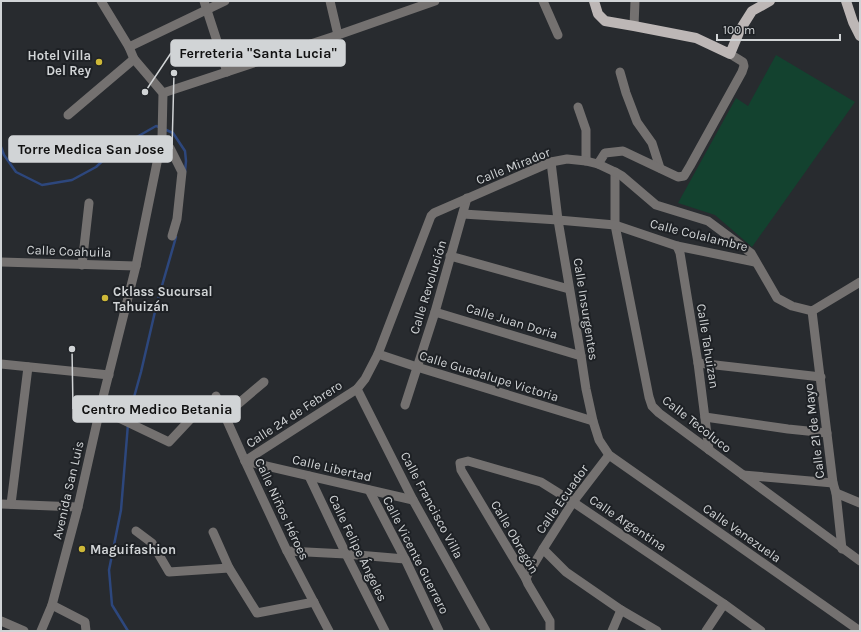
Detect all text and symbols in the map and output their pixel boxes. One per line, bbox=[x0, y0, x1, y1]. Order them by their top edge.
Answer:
scale bar bbox=[717, 16, 840, 42]
text: 100 m bbox=[723, 23, 755, 37]
callout: Ferreteria "Santa Lucia" bbox=[171, 40, 345, 66]
text: Ferreteria "Santa Lucia" bbox=[179, 45, 337, 62]
place label: Hotel Villa Del Rey bbox=[28, 48, 91, 78]
marker: Hotel Villa Del Rey bbox=[94, 57, 104, 67]
callout: Torre Medica San Jose bbox=[9, 136, 172, 162]
text: Torre Medica San Jose bbox=[18, 141, 164, 158]
street label: Calle Mirador bbox=[474, 144, 552, 188]
street label: Calle Colalambre bbox=[649, 216, 750, 254]
street label: Calle Revolución bbox=[407, 238, 449, 336]
street label: Calle Coahuila bbox=[26, 242, 112, 260]
street label: Calle Insurgentes bbox=[571, 257, 601, 361]
place label: Cklass Sucursal Tahuizán bbox=[113, 284, 213, 314]
marker: Cklass Sucursal Tahuizán bbox=[100, 293, 110, 303]
street label: Calle Juan Doria bbox=[464, 300, 560, 342]
street label: Calle Tahuizan bbox=[694, 303, 722, 389]
street label: Calle Guadalupe Victoria bbox=[418, 348, 560, 404]
street label: Calle 24 de Febrero bbox=[243, 377, 345, 451]
street label: Calle 21 de Mayo bbox=[801, 382, 827, 480]
street label: Calle Tecoluco bbox=[659, 392, 735, 456]
callout: Centro Medico Betania bbox=[73, 396, 240, 422]
text: Centro Medico Betania bbox=[82, 401, 232, 418]
street label: Avenida San Luis bbox=[49, 439, 87, 541]
street label: Calle Francisco Villa bbox=[398, 449, 466, 561]
street label: Calle Libertad bbox=[291, 452, 373, 484]
street label: Calle Niños Héroes bbox=[252, 456, 312, 562]
street label: Calle Ecuador bbox=[533, 461, 591, 536]
street label: Calle Felipe Ángeles bbox=[326, 491, 392, 604]
street label: Calle Argentina bbox=[587, 492, 669, 554]
street label: Calle Vicente Guerrero bbox=[380, 494, 452, 616]
street label: Calle Obregón bbox=[488, 498, 542, 576]
street label: Calle Venezuela bbox=[700, 501, 784, 565]
place label: Maguifashion bbox=[90, 542, 176, 557]
marker: Maguifashion bbox=[77, 544, 87, 554]

